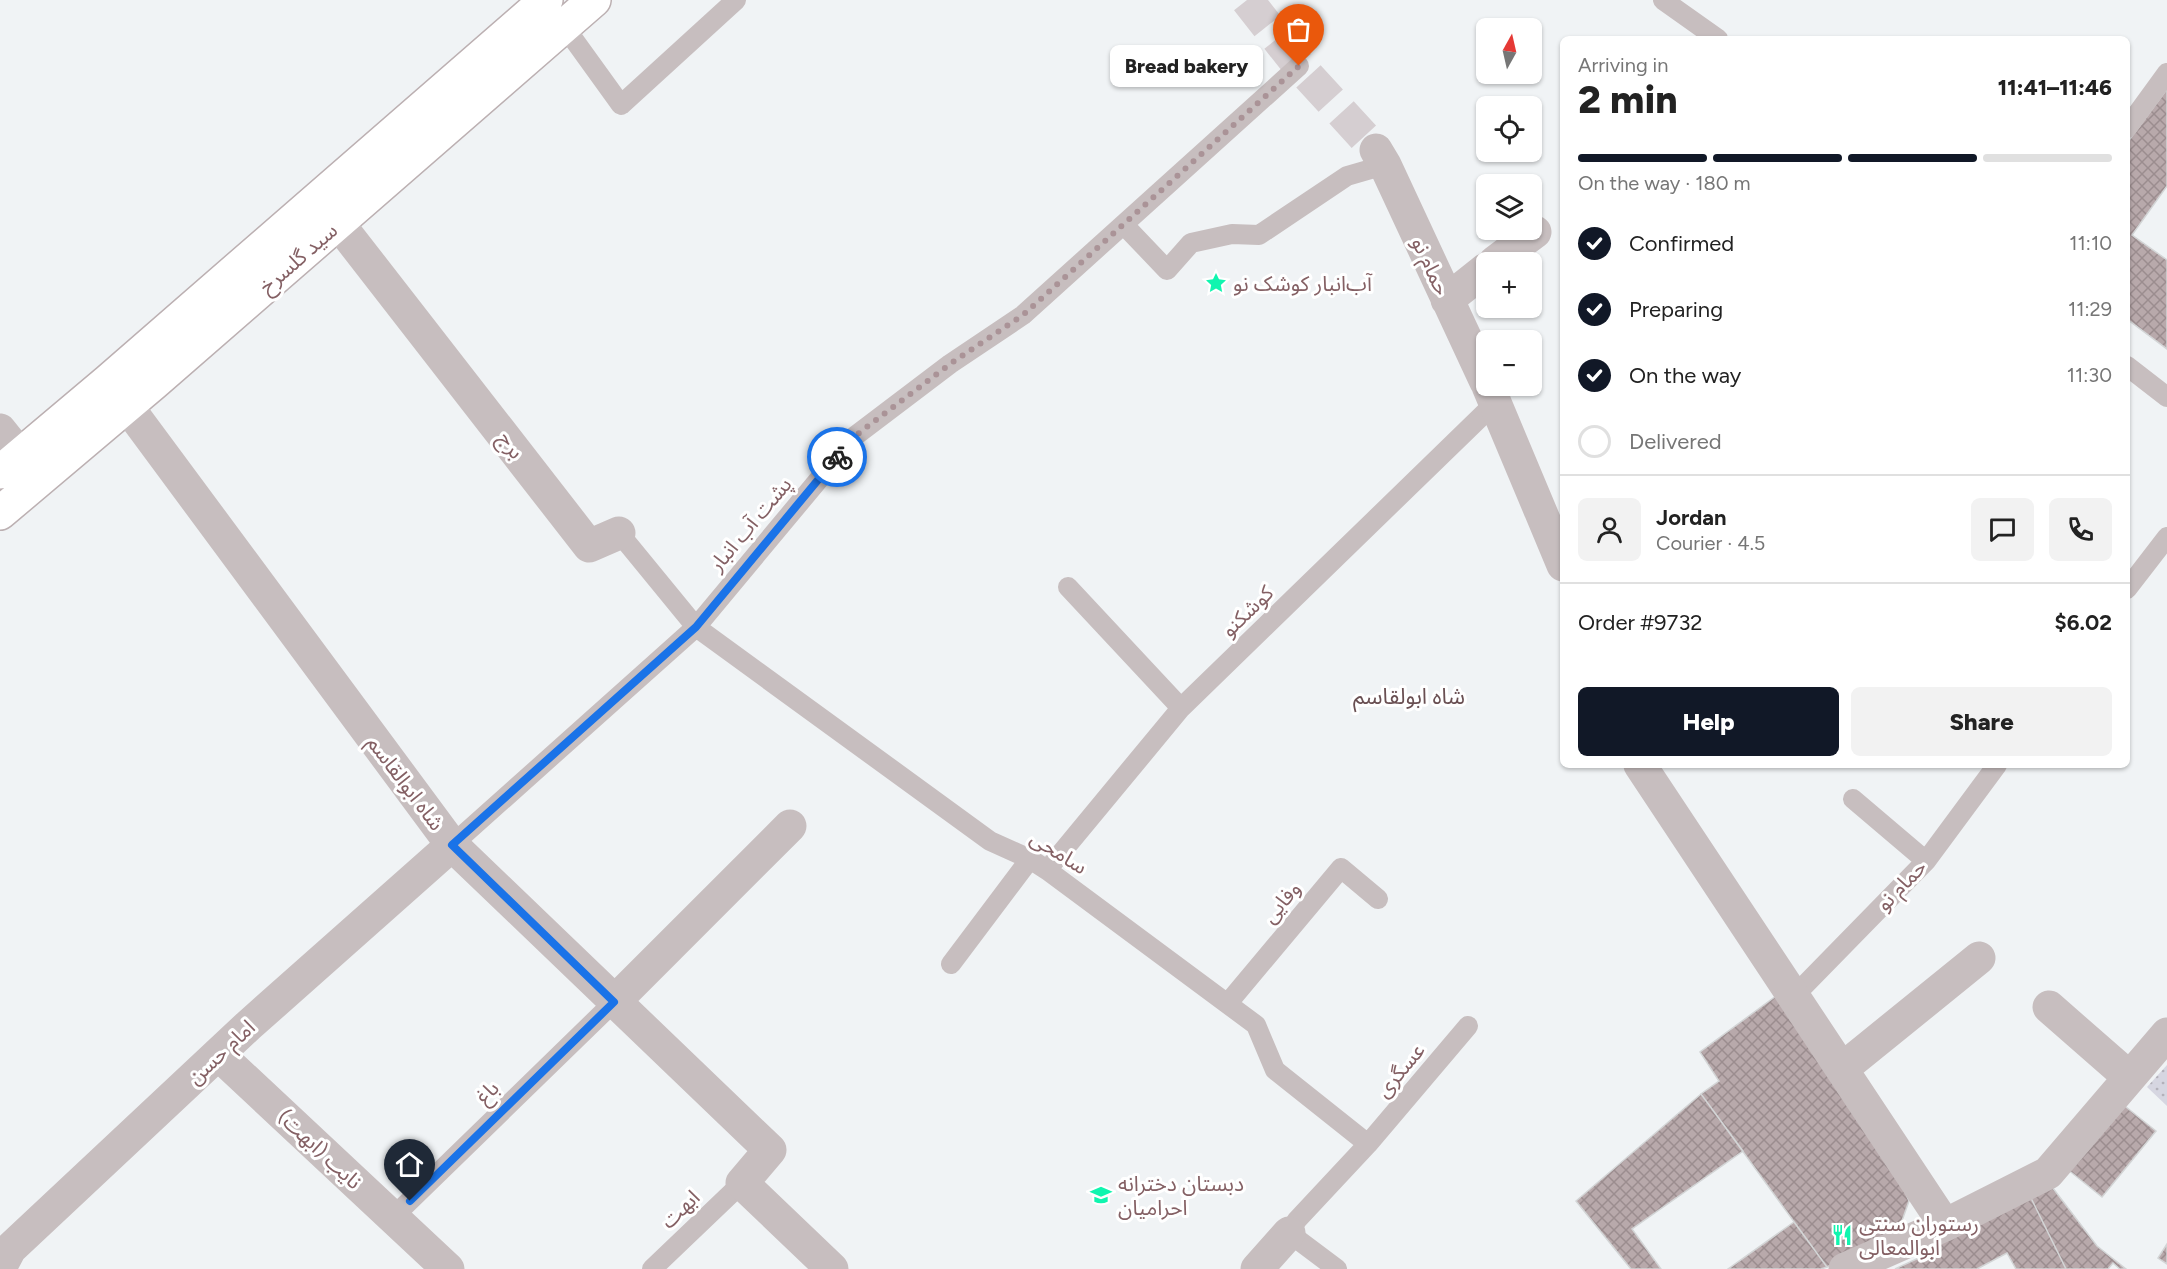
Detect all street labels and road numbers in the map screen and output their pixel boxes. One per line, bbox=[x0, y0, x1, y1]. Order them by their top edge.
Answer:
street label: سید گلسرخ bbox=[254, 217, 344, 301]
street label: حمام نو bbox=[1403, 233, 1455, 301]
street label: برج bbox=[490, 427, 529, 465]
street label: پشت آب انبار bbox=[703, 472, 797, 578]
street label: کوشکنو bbox=[1216, 580, 1279, 642]
street label: شاه ابوالقاسم bbox=[360, 731, 450, 837]
street label: سامحی bbox=[1026, 825, 1092, 879]
street label: حمام نو bbox=[1871, 854, 1934, 919]
street label: وفایی bbox=[1256, 876, 1306, 928]
street label: امام حسن bbox=[182, 1015, 263, 1092]
street label: عسگری bbox=[1370, 1038, 1430, 1102]
street label: باغ bbox=[470, 1075, 506, 1111]
street label: نایب (ابهت) bbox=[273, 1104, 367, 1194]
street label: ابهت bbox=[655, 1185, 705, 1233]

